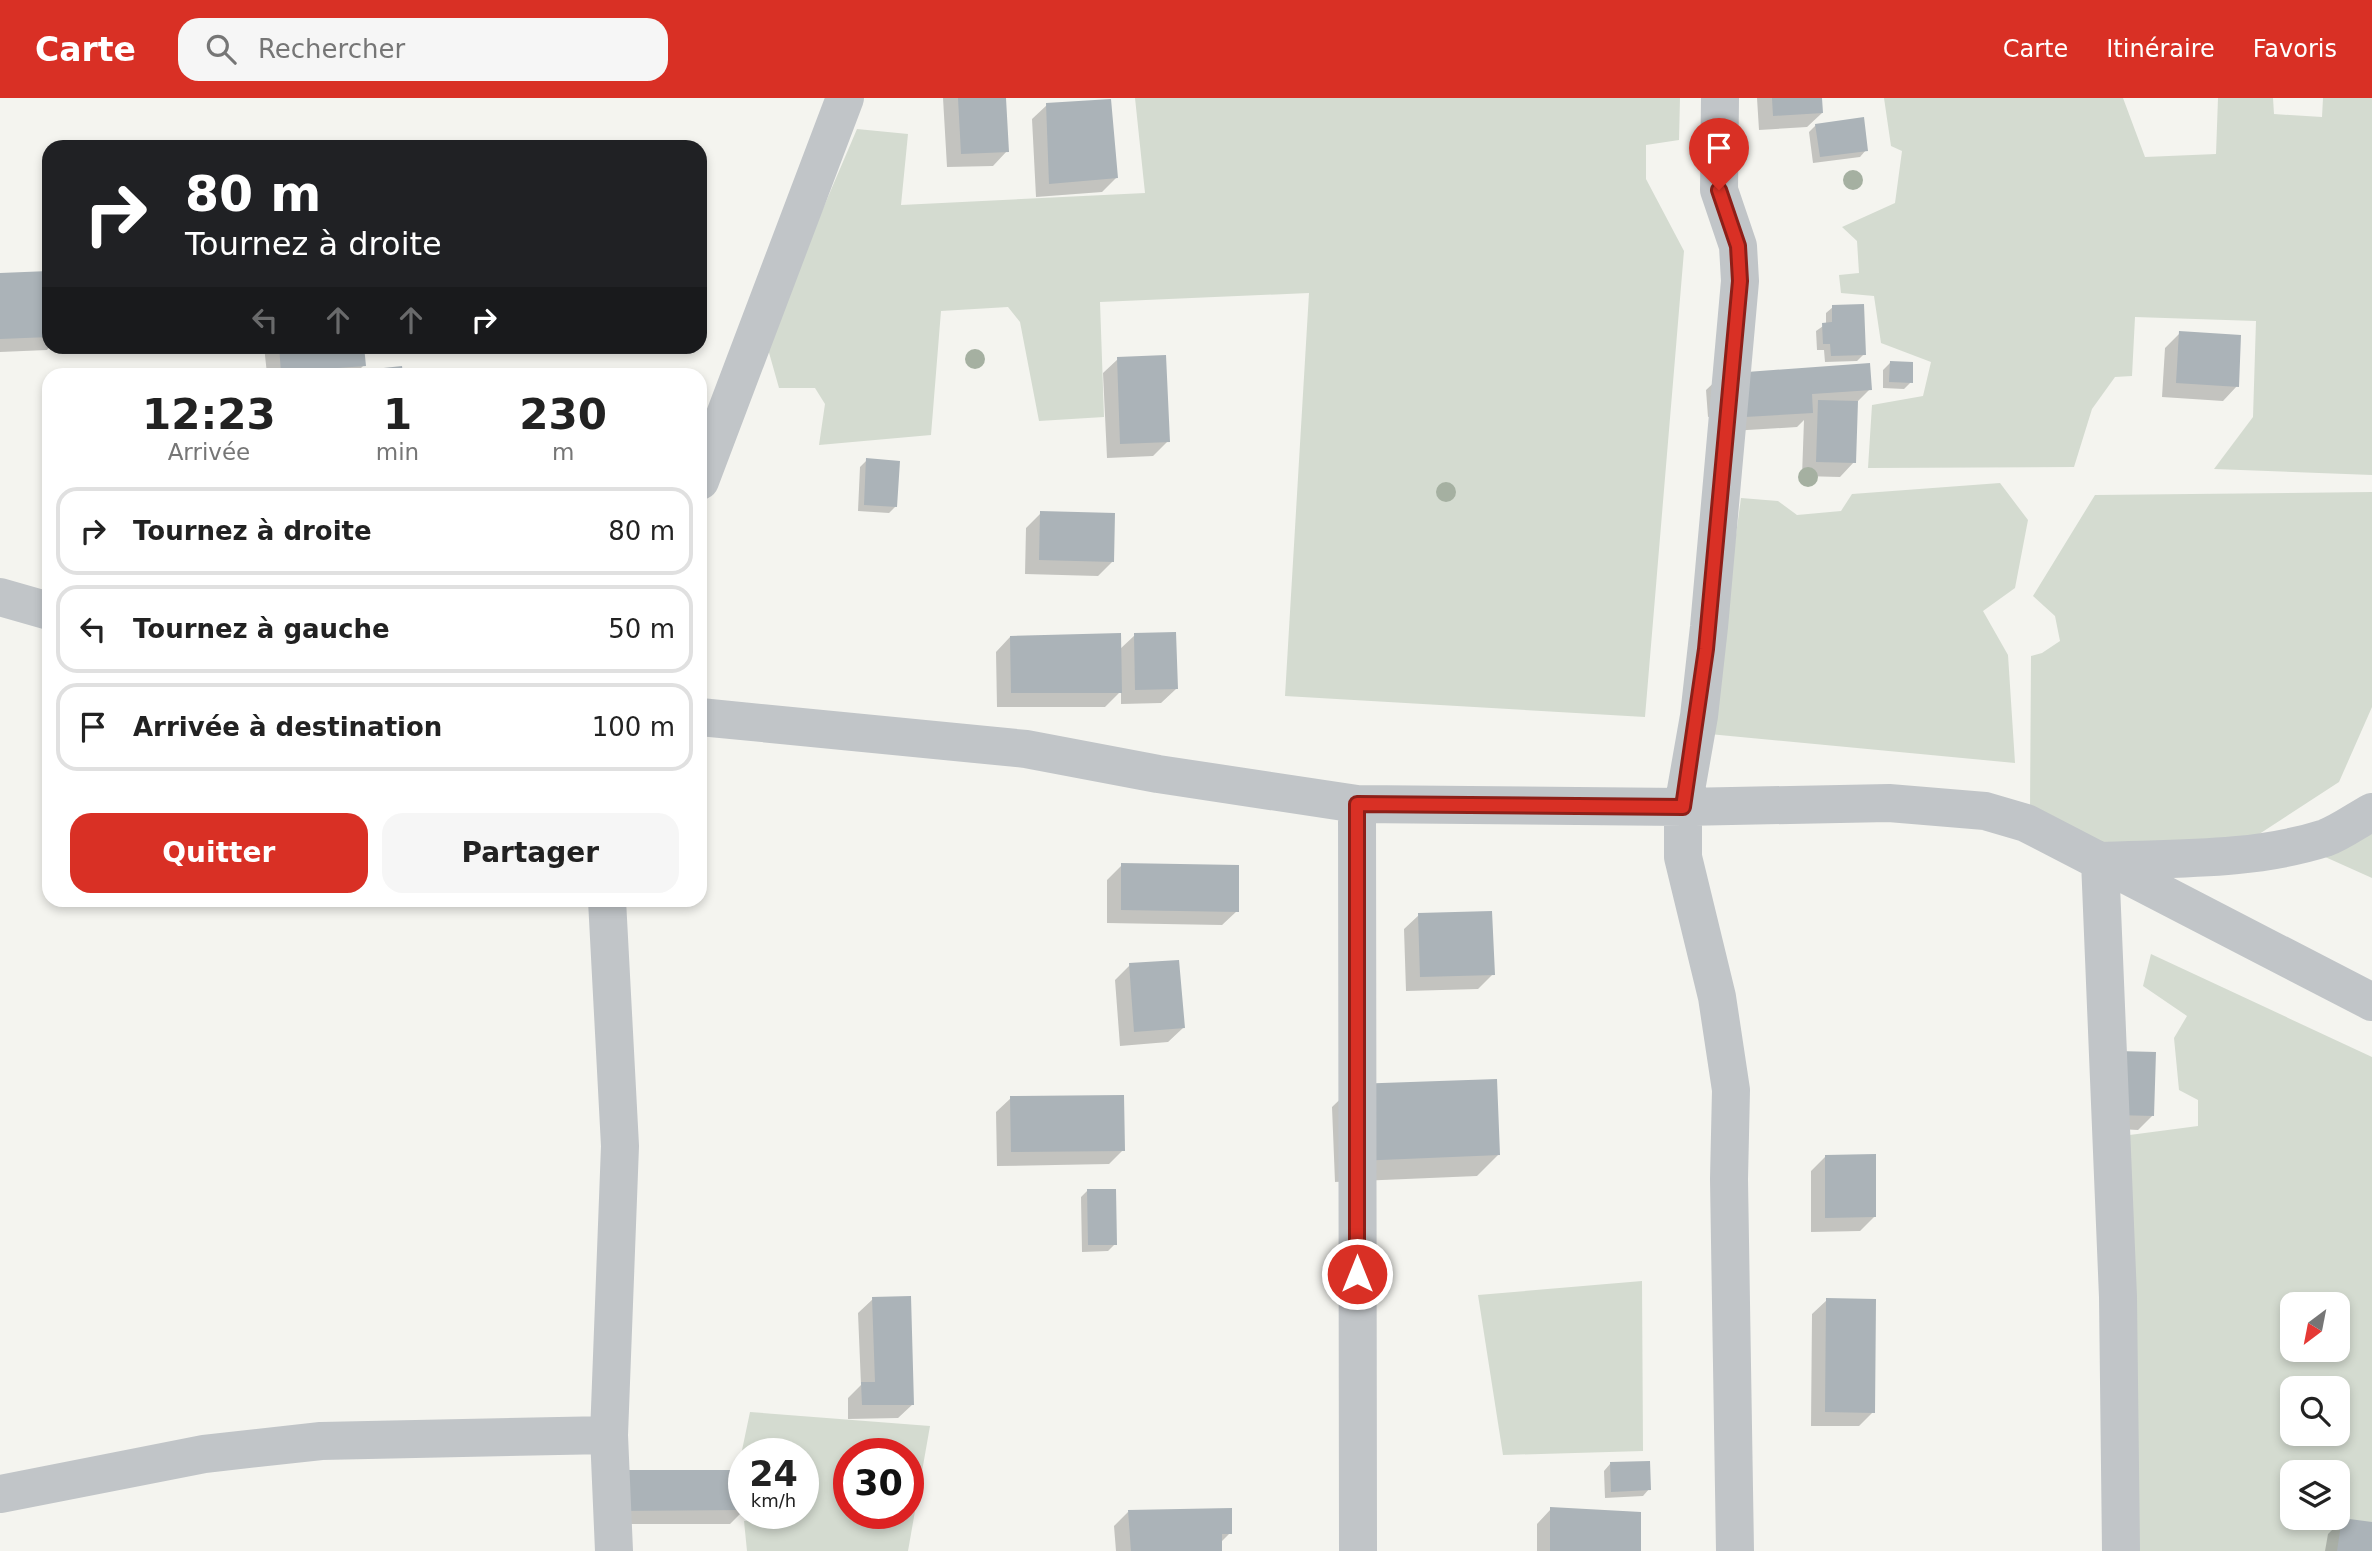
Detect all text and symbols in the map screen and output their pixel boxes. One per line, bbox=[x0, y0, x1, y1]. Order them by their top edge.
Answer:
search box bbox=[178, 18, 668, 81]
text: Carte bbox=[35, 30, 136, 69]
icon: search bbox=[202, 30, 240, 68]
text: Rechercher bbox=[258, 34, 405, 64]
text: Carte bbox=[2003, 35, 2068, 63]
text: Itinéraire bbox=[2106, 35, 2215, 63]
text: Favoris bbox=[2253, 35, 2337, 63]
pin bbox=[1689, 118, 1749, 190]
icon: arrive bbox=[1700, 129, 1738, 167]
text: 80 m bbox=[185, 166, 321, 223]
icon: right bbox=[70, 168, 161, 259]
text: Tournez à droite bbox=[185, 225, 442, 263]
icon: left bbox=[246, 301, 284, 339]
icon: ahead bbox=[319, 301, 357, 339]
icon: ahead bbox=[392, 301, 430, 339]
icon: right bbox=[465, 301, 503, 339]
text: 12:23 bbox=[142, 390, 276, 439]
text: 1 bbox=[383, 390, 412, 439]
text: 230 bbox=[519, 390, 607, 439]
text: Arrivée bbox=[168, 439, 250, 465]
text: min bbox=[376, 439, 419, 465]
text: m bbox=[552, 439, 574, 465]
icon: right bbox=[74, 512, 112, 550]
text: Tournez à droite bbox=[133, 516, 372, 546]
text: 80 m bbox=[608, 516, 675, 546]
icon: left bbox=[74, 610, 112, 648]
text: Tournez à gauche bbox=[133, 614, 390, 644]
text: 50 m bbox=[608, 614, 675, 644]
icon: arrive bbox=[74, 708, 112, 746]
text: Arrivée à destination bbox=[133, 712, 442, 742]
text: 100 m bbox=[592, 712, 675, 742]
button: Quitter bbox=[70, 813, 368, 893]
button: Partager bbox=[382, 813, 679, 893]
position arrow bbox=[1320, 1237, 1394, 1311]
north arrow bbox=[2280, 1292, 2350, 1362]
map controls bbox=[2280, 1292, 2350, 1530]
button: search bbox=[2280, 1376, 2350, 1446]
speed limit sign: 30 bbox=[833, 1438, 924, 1529]
text: 24 bbox=[749, 1454, 798, 1494]
button: layers bbox=[2280, 1460, 2350, 1530]
text: km/h bbox=[751, 1490, 796, 1511]

